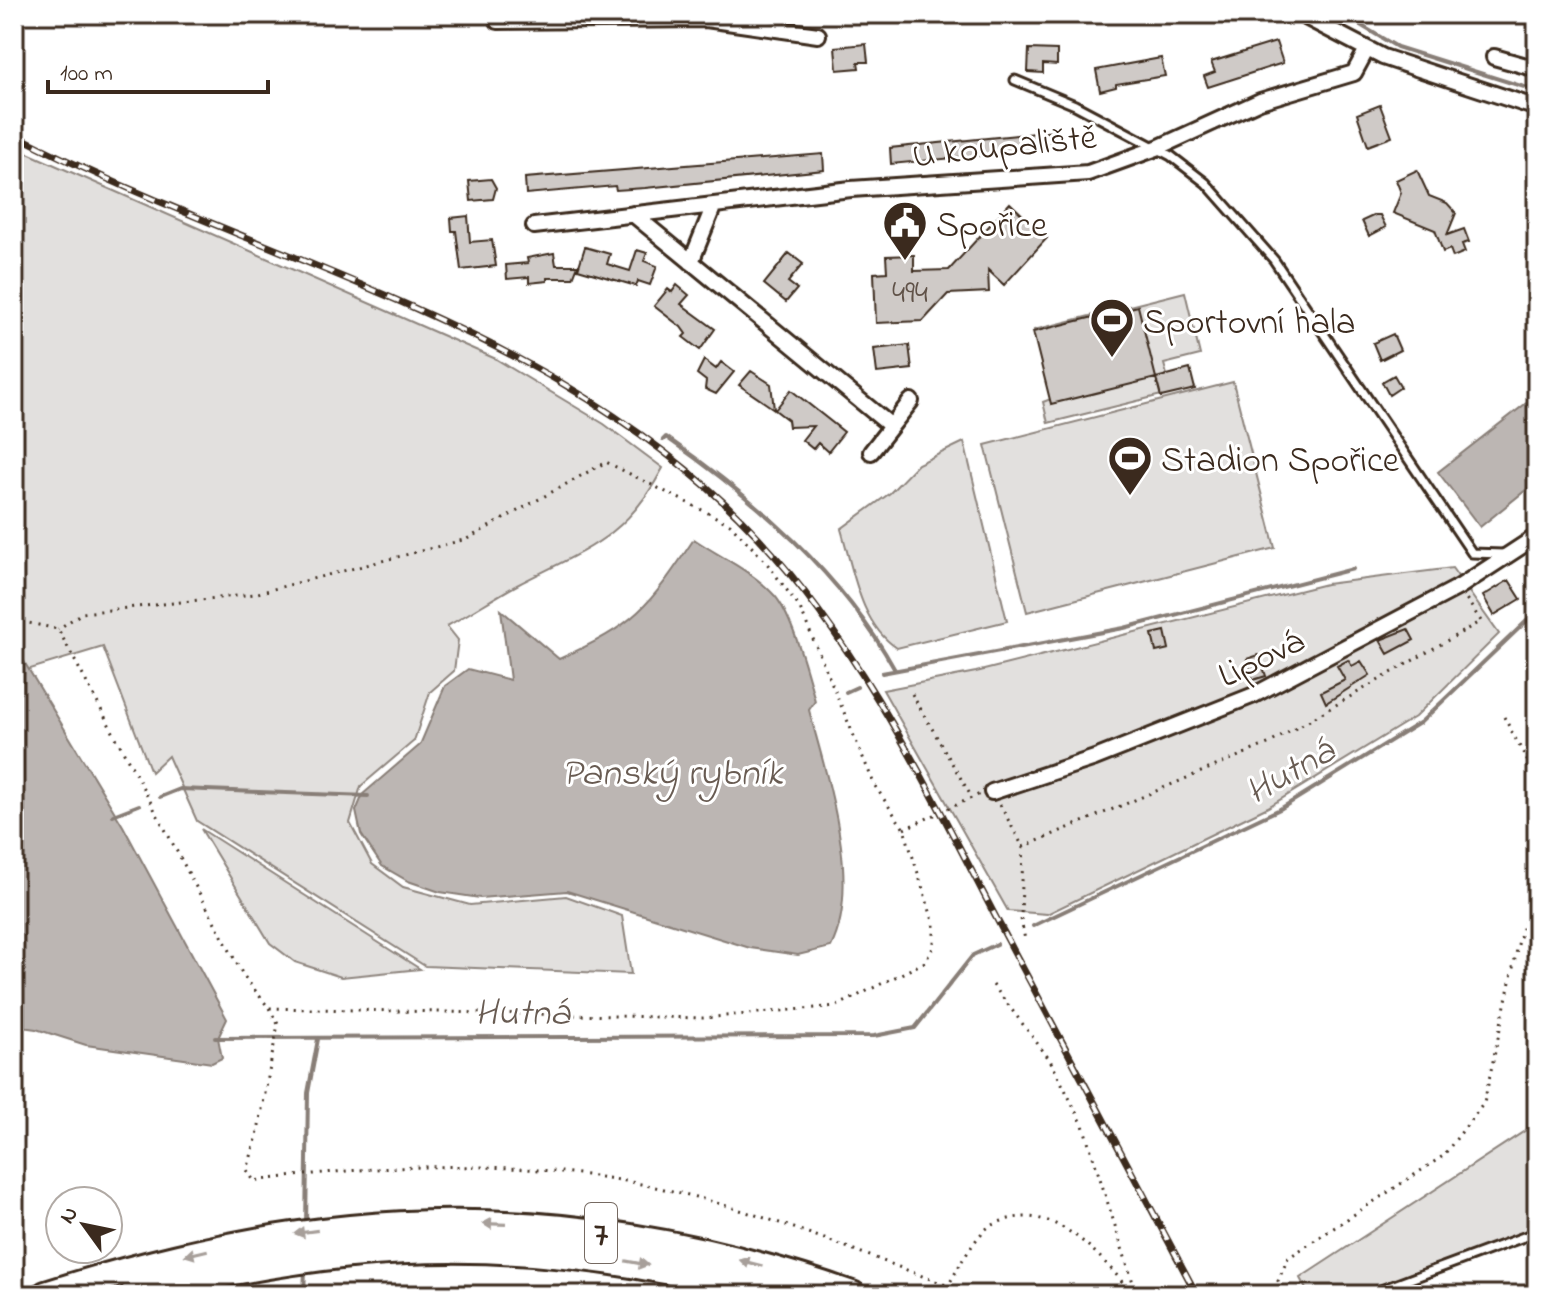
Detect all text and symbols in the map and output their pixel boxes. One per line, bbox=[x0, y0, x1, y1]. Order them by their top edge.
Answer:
scale bar bbox=[48, 44, 268, 94]
text: 100 m bbox=[60, 57, 113, 92]
street label: U koupaliště bbox=[910, 112, 1100, 184]
public building icon: Spořice bbox=[881, 199, 929, 262]
place label: Spořice bbox=[936, 201, 1048, 254]
house number: 494 bbox=[892, 271, 928, 318]
sports icon: Sportovní hala bbox=[1088, 296, 1136, 359]
place label: Sportovní hala bbox=[1143, 298, 1356, 351]
sports icon: Stadion Spořice bbox=[1106, 434, 1154, 497]
place label: Stadion Spořice bbox=[1161, 436, 1400, 489]
street label: Lipová bbox=[1210, 616, 1314, 704]
water label: Hutná bbox=[1236, 725, 1347, 821]
water label: Panský rybník bbox=[562, 747, 784, 803]
water label: Hutná bbox=[475, 987, 571, 1043]
north arrow bbox=[44, 1185, 124, 1265]
text: N bbox=[52, 1201, 87, 1231]
road number: 7 bbox=[585, 1203, 617, 1263]
one-way arrow bbox=[481, 1217, 506, 1230]
one-way arrow bbox=[293, 1226, 318, 1239]
one-way arrow bbox=[184, 1247, 209, 1260]
one-way arrow bbox=[738, 1256, 762, 1269]
one-way arrow bbox=[624, 1257, 649, 1270]

